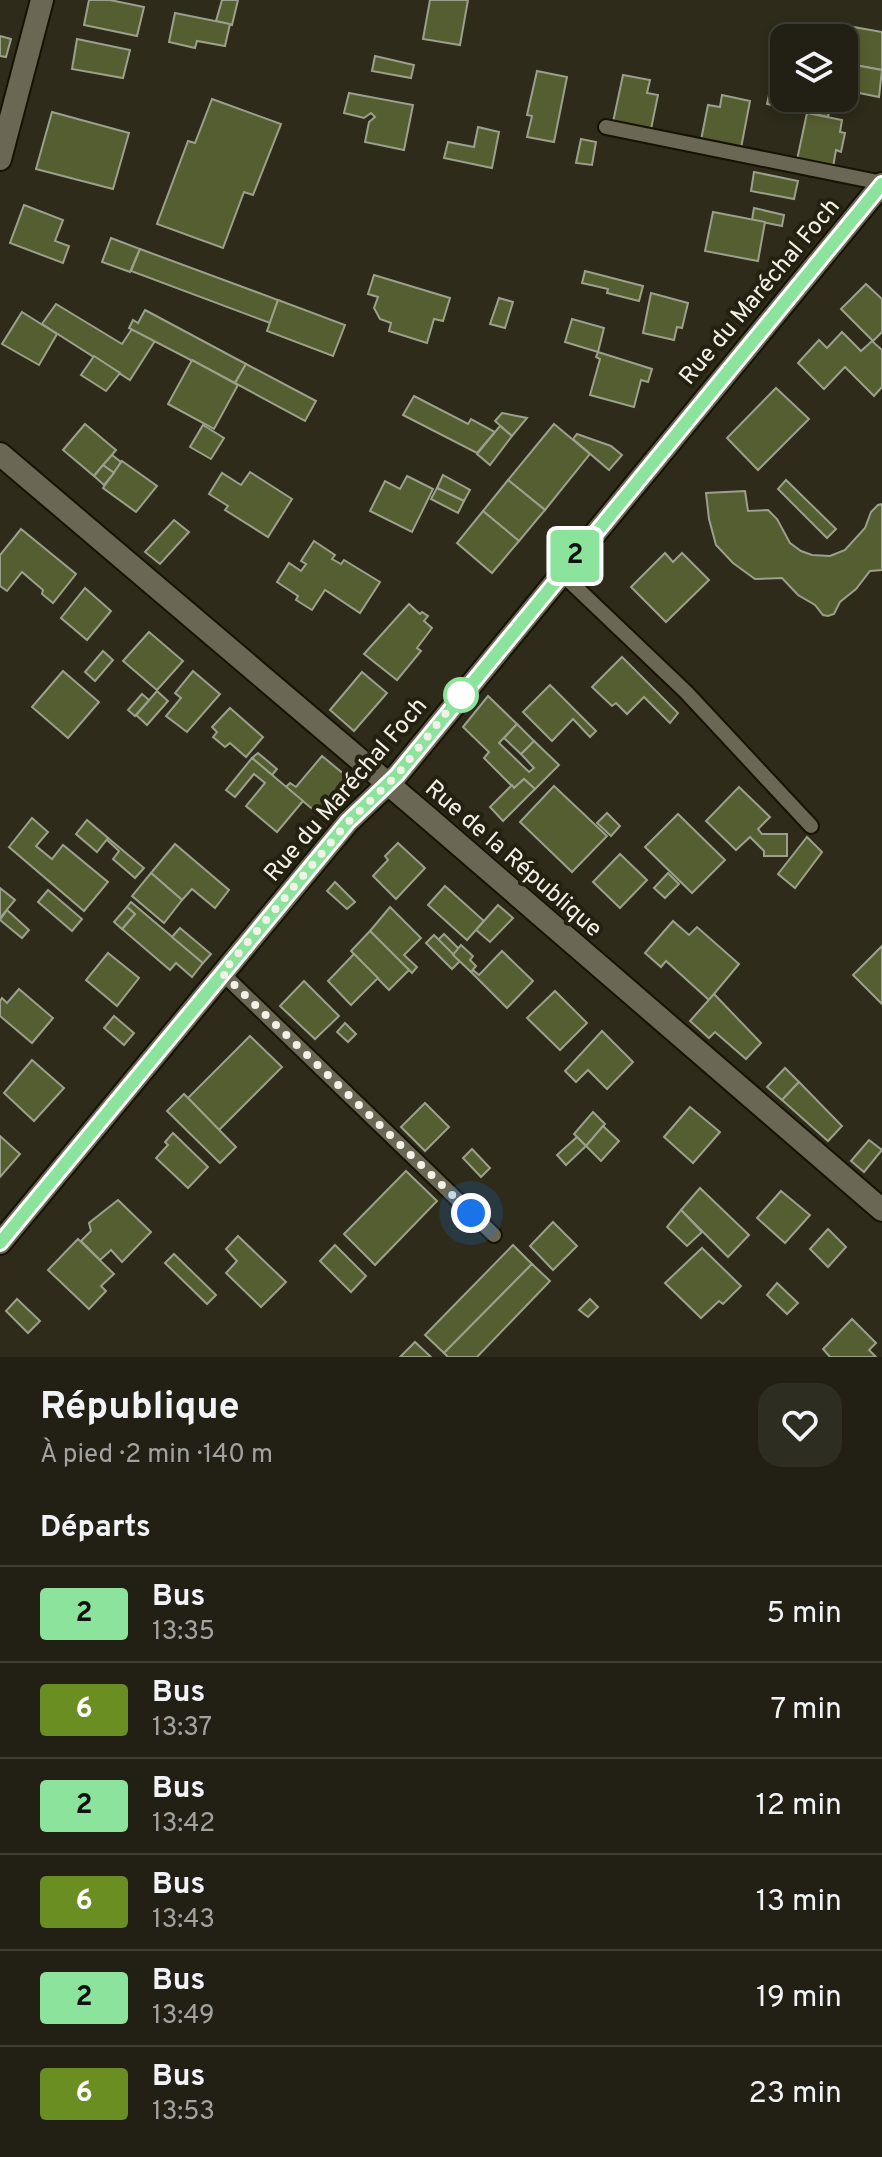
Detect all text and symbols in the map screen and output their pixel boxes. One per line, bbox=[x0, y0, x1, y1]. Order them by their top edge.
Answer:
map controls bbox=[770, 24, 858, 112]
button: layers bbox=[770, 24, 858, 112]
street label: Rue du Maréchal Foch bbox=[674, 193, 847, 392]
line badge: 2 bbox=[549, 530, 601, 582]
text: 2 bbox=[566, 538, 584, 574]
unlabelled marker bbox=[444, 678, 478, 712]
street label: Rue du Maréchal Foch bbox=[258, 692, 435, 889]
street label: Rue de la République bbox=[418, 774, 607, 945]
your location bbox=[451, 1193, 491, 1233]
button: heart bbox=[758, 1383, 842, 1467]
text: République bbox=[40, 1384, 240, 1433]
text: À pied · 2 min · 140 m bbox=[40, 1439, 273, 1472]
text: Départs bbox=[40, 1510, 151, 1547]
text: Bus bbox=[152, 1579, 205, 1616]
text: 2 bbox=[75, 1596, 93, 1632]
text: 5 min bbox=[766, 1596, 842, 1633]
text: 13:35 bbox=[152, 1616, 215, 1649]
text: Bus bbox=[152, 1675, 205, 1712]
text: 6 bbox=[75, 1692, 93, 1728]
text: 7 min bbox=[771, 1692, 842, 1729]
text: 13:37 bbox=[152, 1712, 212, 1745]
text: Bus bbox=[152, 1771, 205, 1808]
text: 2 bbox=[75, 1788, 93, 1824]
text: 12 min bbox=[755, 1788, 842, 1825]
text: 13:42 bbox=[152, 1808, 215, 1841]
text: Bus bbox=[152, 1867, 205, 1904]
text: 6 bbox=[75, 1884, 93, 1920]
text: 13 min bbox=[756, 1884, 842, 1921]
text: 13:43 bbox=[152, 1904, 215, 1937]
text: Bus bbox=[152, 1963, 205, 2000]
text: 2 bbox=[75, 1980, 93, 2016]
text: 19 min bbox=[756, 1980, 842, 2017]
text: 13:49 bbox=[152, 2000, 214, 2033]
text: Bus bbox=[152, 2059, 205, 2096]
text: 6 bbox=[75, 2076, 93, 2112]
text: 23 min bbox=[749, 2076, 842, 2113]
text: 13:53 bbox=[152, 2096, 215, 2129]

